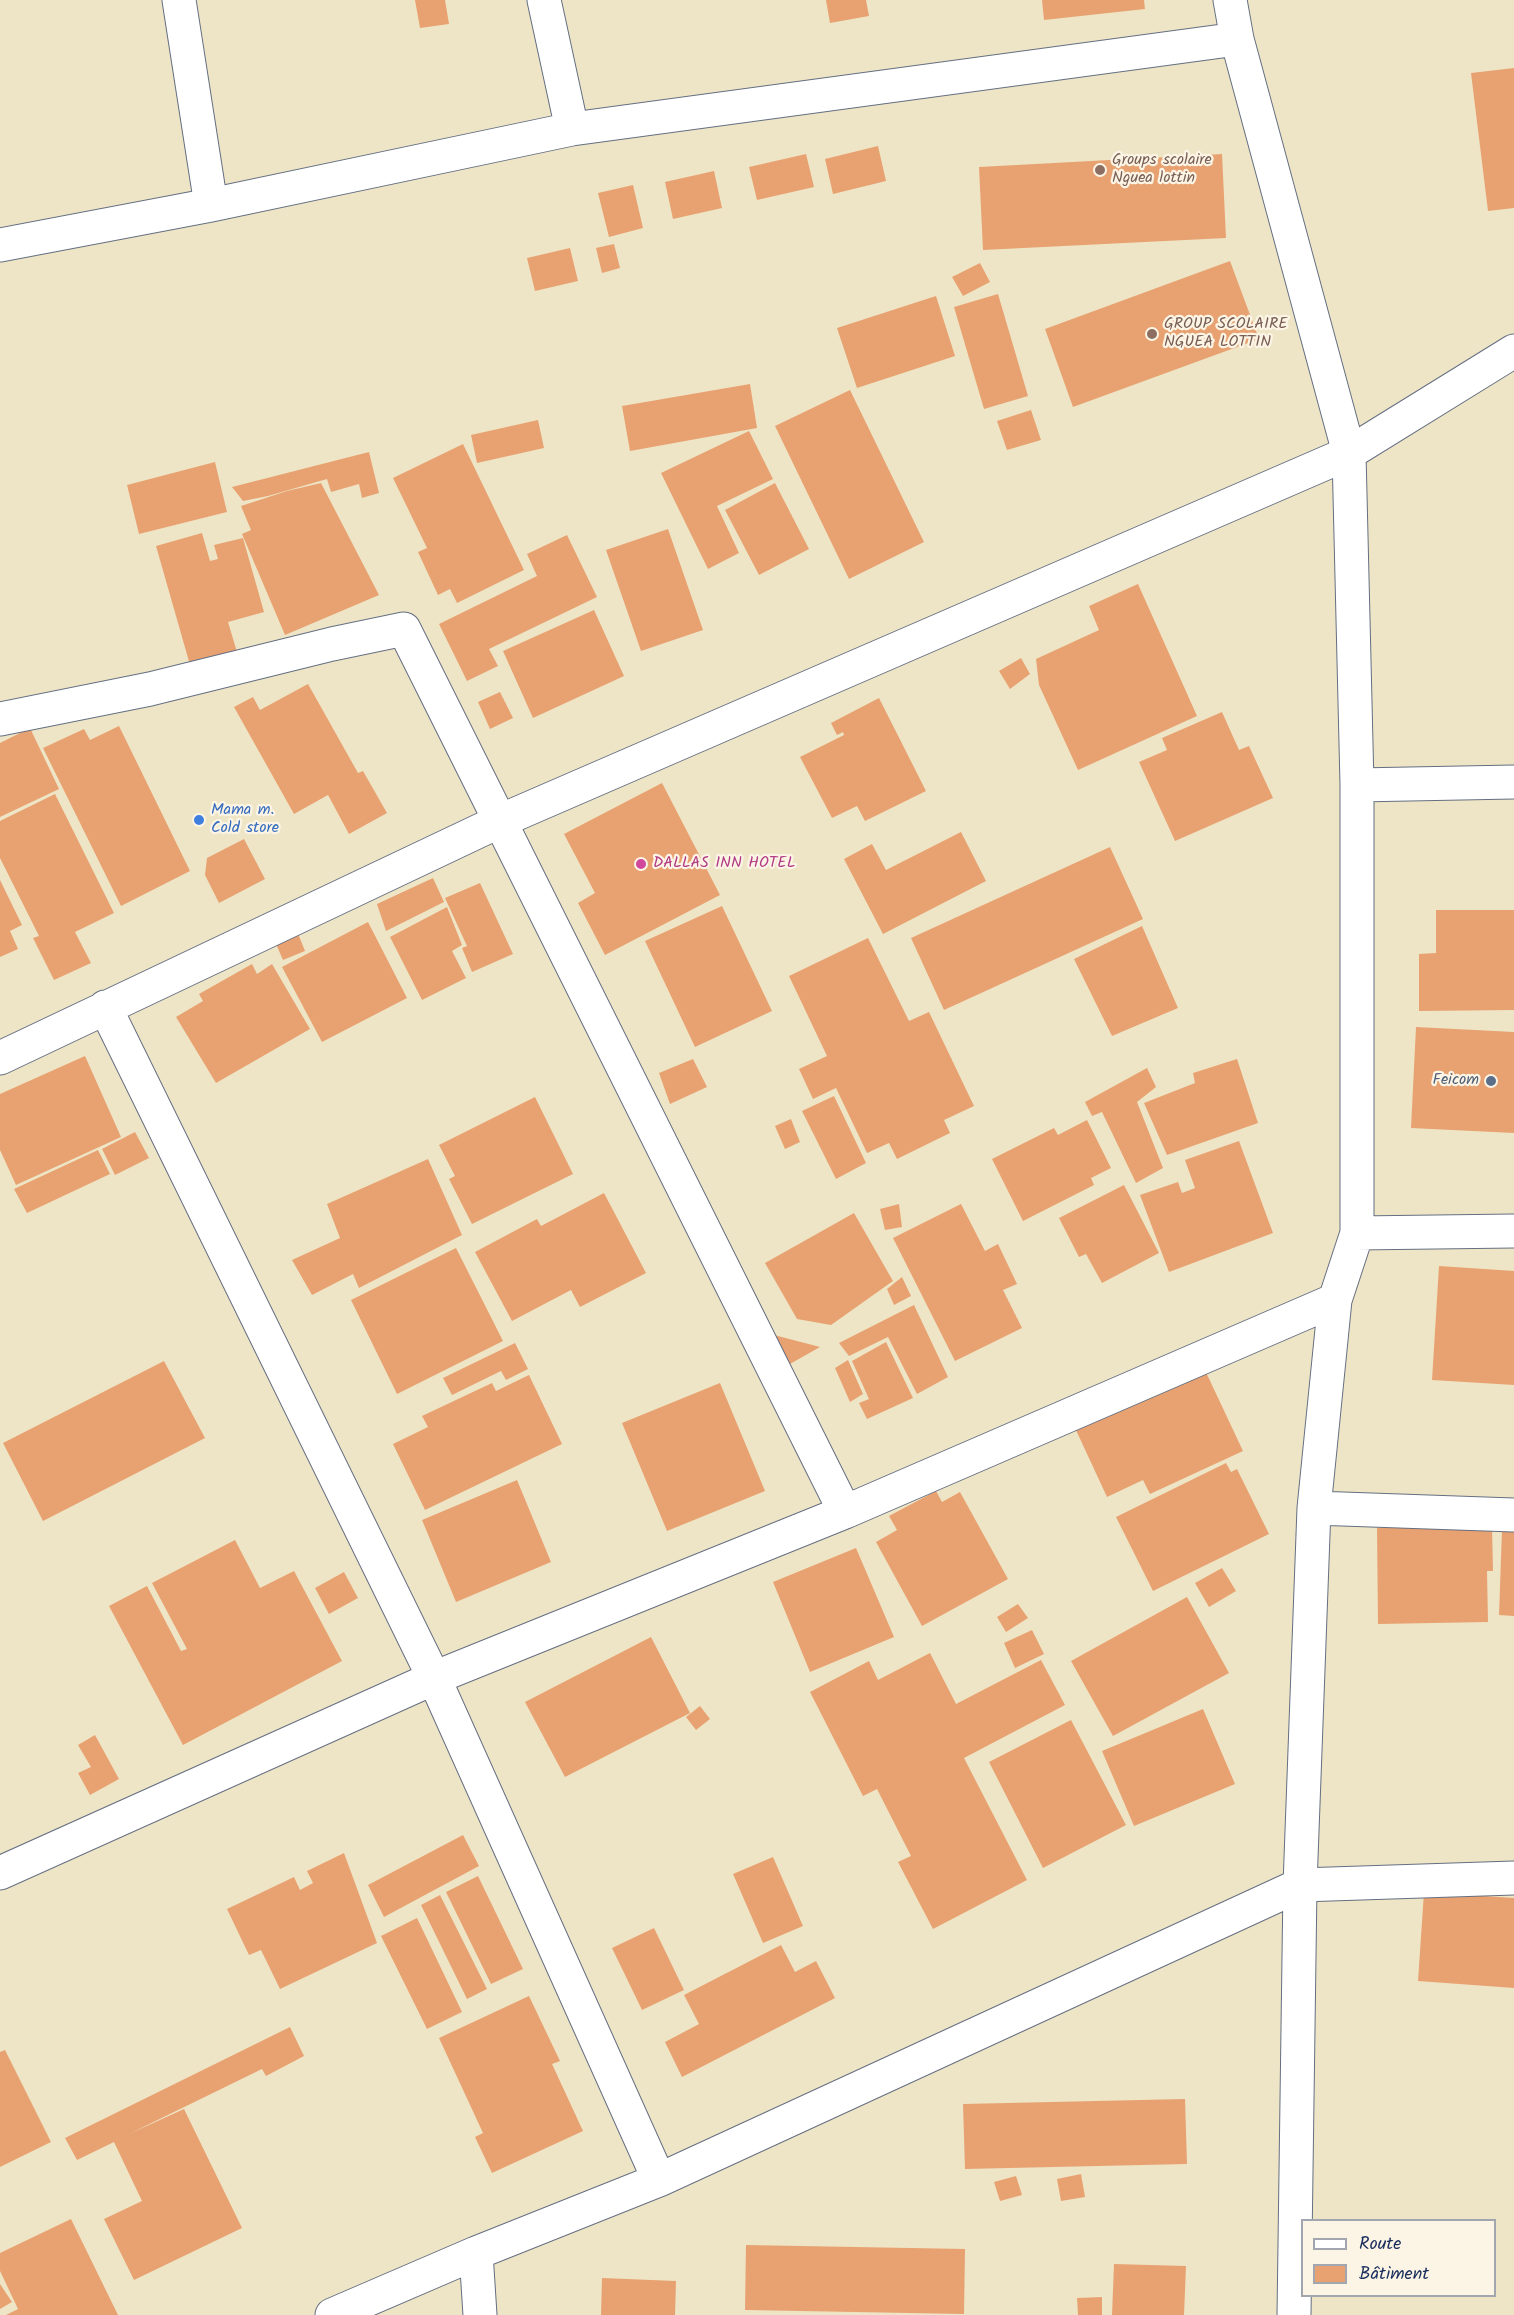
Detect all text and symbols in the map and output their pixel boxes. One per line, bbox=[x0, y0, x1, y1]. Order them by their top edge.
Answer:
place label: Groups scolaire Nguea lottin bbox=[1112, 151, 1212, 189]
marker: Groups scolaire Nguea lottin bbox=[1093, 163, 1107, 177]
place label: GROUP SCOLAIRE NGUEA LOTTIN bbox=[1164, 315, 1288, 353]
marker: GROUP SCOLAIRE NGUEA LOTTIN bbox=[1145, 327, 1159, 341]
place label: Mama m. Cold store bbox=[211, 801, 279, 839]
marker: Mama m. Cold store bbox=[192, 813, 206, 827]
place label: DALLAS INN HOTEL bbox=[653, 854, 795, 874]
marker: DALLAS INN HOTEL bbox=[634, 857, 648, 871]
place label: Feicom bbox=[1433, 1071, 1479, 1091]
marker: Feicom bbox=[1484, 1074, 1498, 1088]
legend bbox=[1301, 2219, 1496, 2297]
text: Route bbox=[1359, 2230, 1401, 2259]
text: Bâtiment bbox=[1359, 2260, 1429, 2289]

